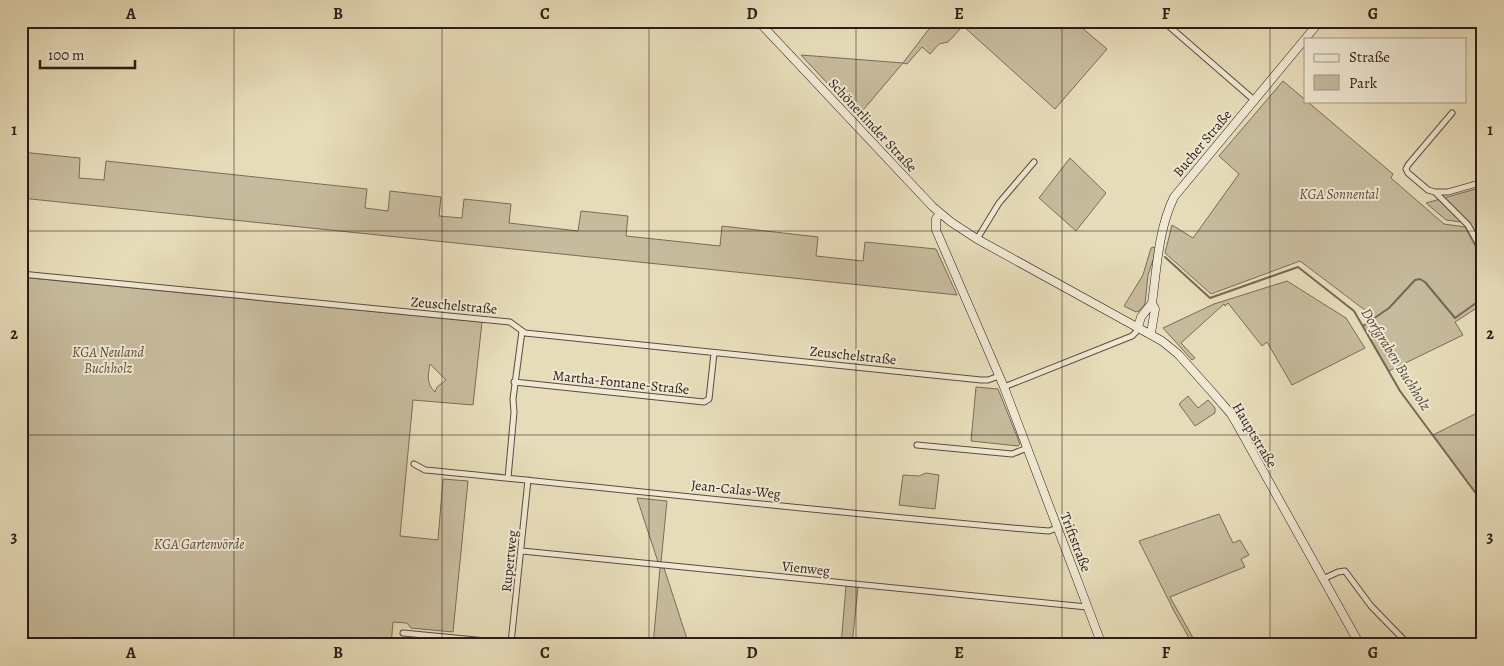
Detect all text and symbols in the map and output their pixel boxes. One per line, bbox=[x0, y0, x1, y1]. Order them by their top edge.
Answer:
text: A bbox=[125, 3, 137, 25]
text: B bbox=[333, 3, 343, 25]
text: C bbox=[540, 3, 550, 25]
text: D bbox=[746, 3, 758, 25]
text: E bbox=[954, 3, 964, 25]
text: F bbox=[1162, 3, 1171, 25]
text: G bbox=[1368, 3, 1378, 25]
scale bar bbox=[40, 38, 135, 70]
legend bbox=[1304, 38, 1466, 102]
text: 100 m bbox=[48, 45, 85, 65]
text: Straße bbox=[1349, 47, 1390, 67]
text: Park bbox=[1349, 73, 1378, 93]
street label: Schönerlinder Straße bbox=[824, 74, 921, 176]
street label: Bucher Straße bbox=[1169, 106, 1236, 181]
text: 1 bbox=[11, 119, 17, 141]
text: 1 bbox=[1487, 119, 1493, 141]
park label: KGA Sonnental bbox=[1299, 185, 1379, 204]
street label: Zeuschelstraße bbox=[410, 292, 498, 319]
water label: Dorfgraben Buchholz bbox=[1356, 304, 1436, 414]
text: 2 bbox=[10, 323, 18, 345]
text: 2 bbox=[1486, 323, 1494, 345]
street label: Zeuschelstraße bbox=[809, 342, 897, 369]
park label: KGA Neuland Buchholz bbox=[72, 343, 144, 378]
street label: Martha-Fontane-Straße bbox=[552, 366, 690, 399]
street label: Hauptstraße bbox=[1228, 399, 1281, 471]
street label: Jean-Calas-Weg bbox=[690, 475, 782, 504]
street label: Triftstraße bbox=[1056, 510, 1096, 575]
text: 3 bbox=[11, 526, 18, 548]
text: 3 bbox=[1487, 526, 1494, 548]
street label: Rupertweg bbox=[497, 529, 522, 593]
park label: KGA Gartenvörde bbox=[154, 535, 244, 554]
street label: Vienweg bbox=[780, 556, 831, 580]
text: A bbox=[125, 642, 137, 664]
text: B bbox=[333, 642, 343, 664]
text: C bbox=[540, 642, 550, 664]
text: D bbox=[746, 642, 758, 664]
text: E bbox=[954, 642, 964, 664]
text: F bbox=[1162, 642, 1171, 664]
text: G bbox=[1368, 642, 1378, 664]

